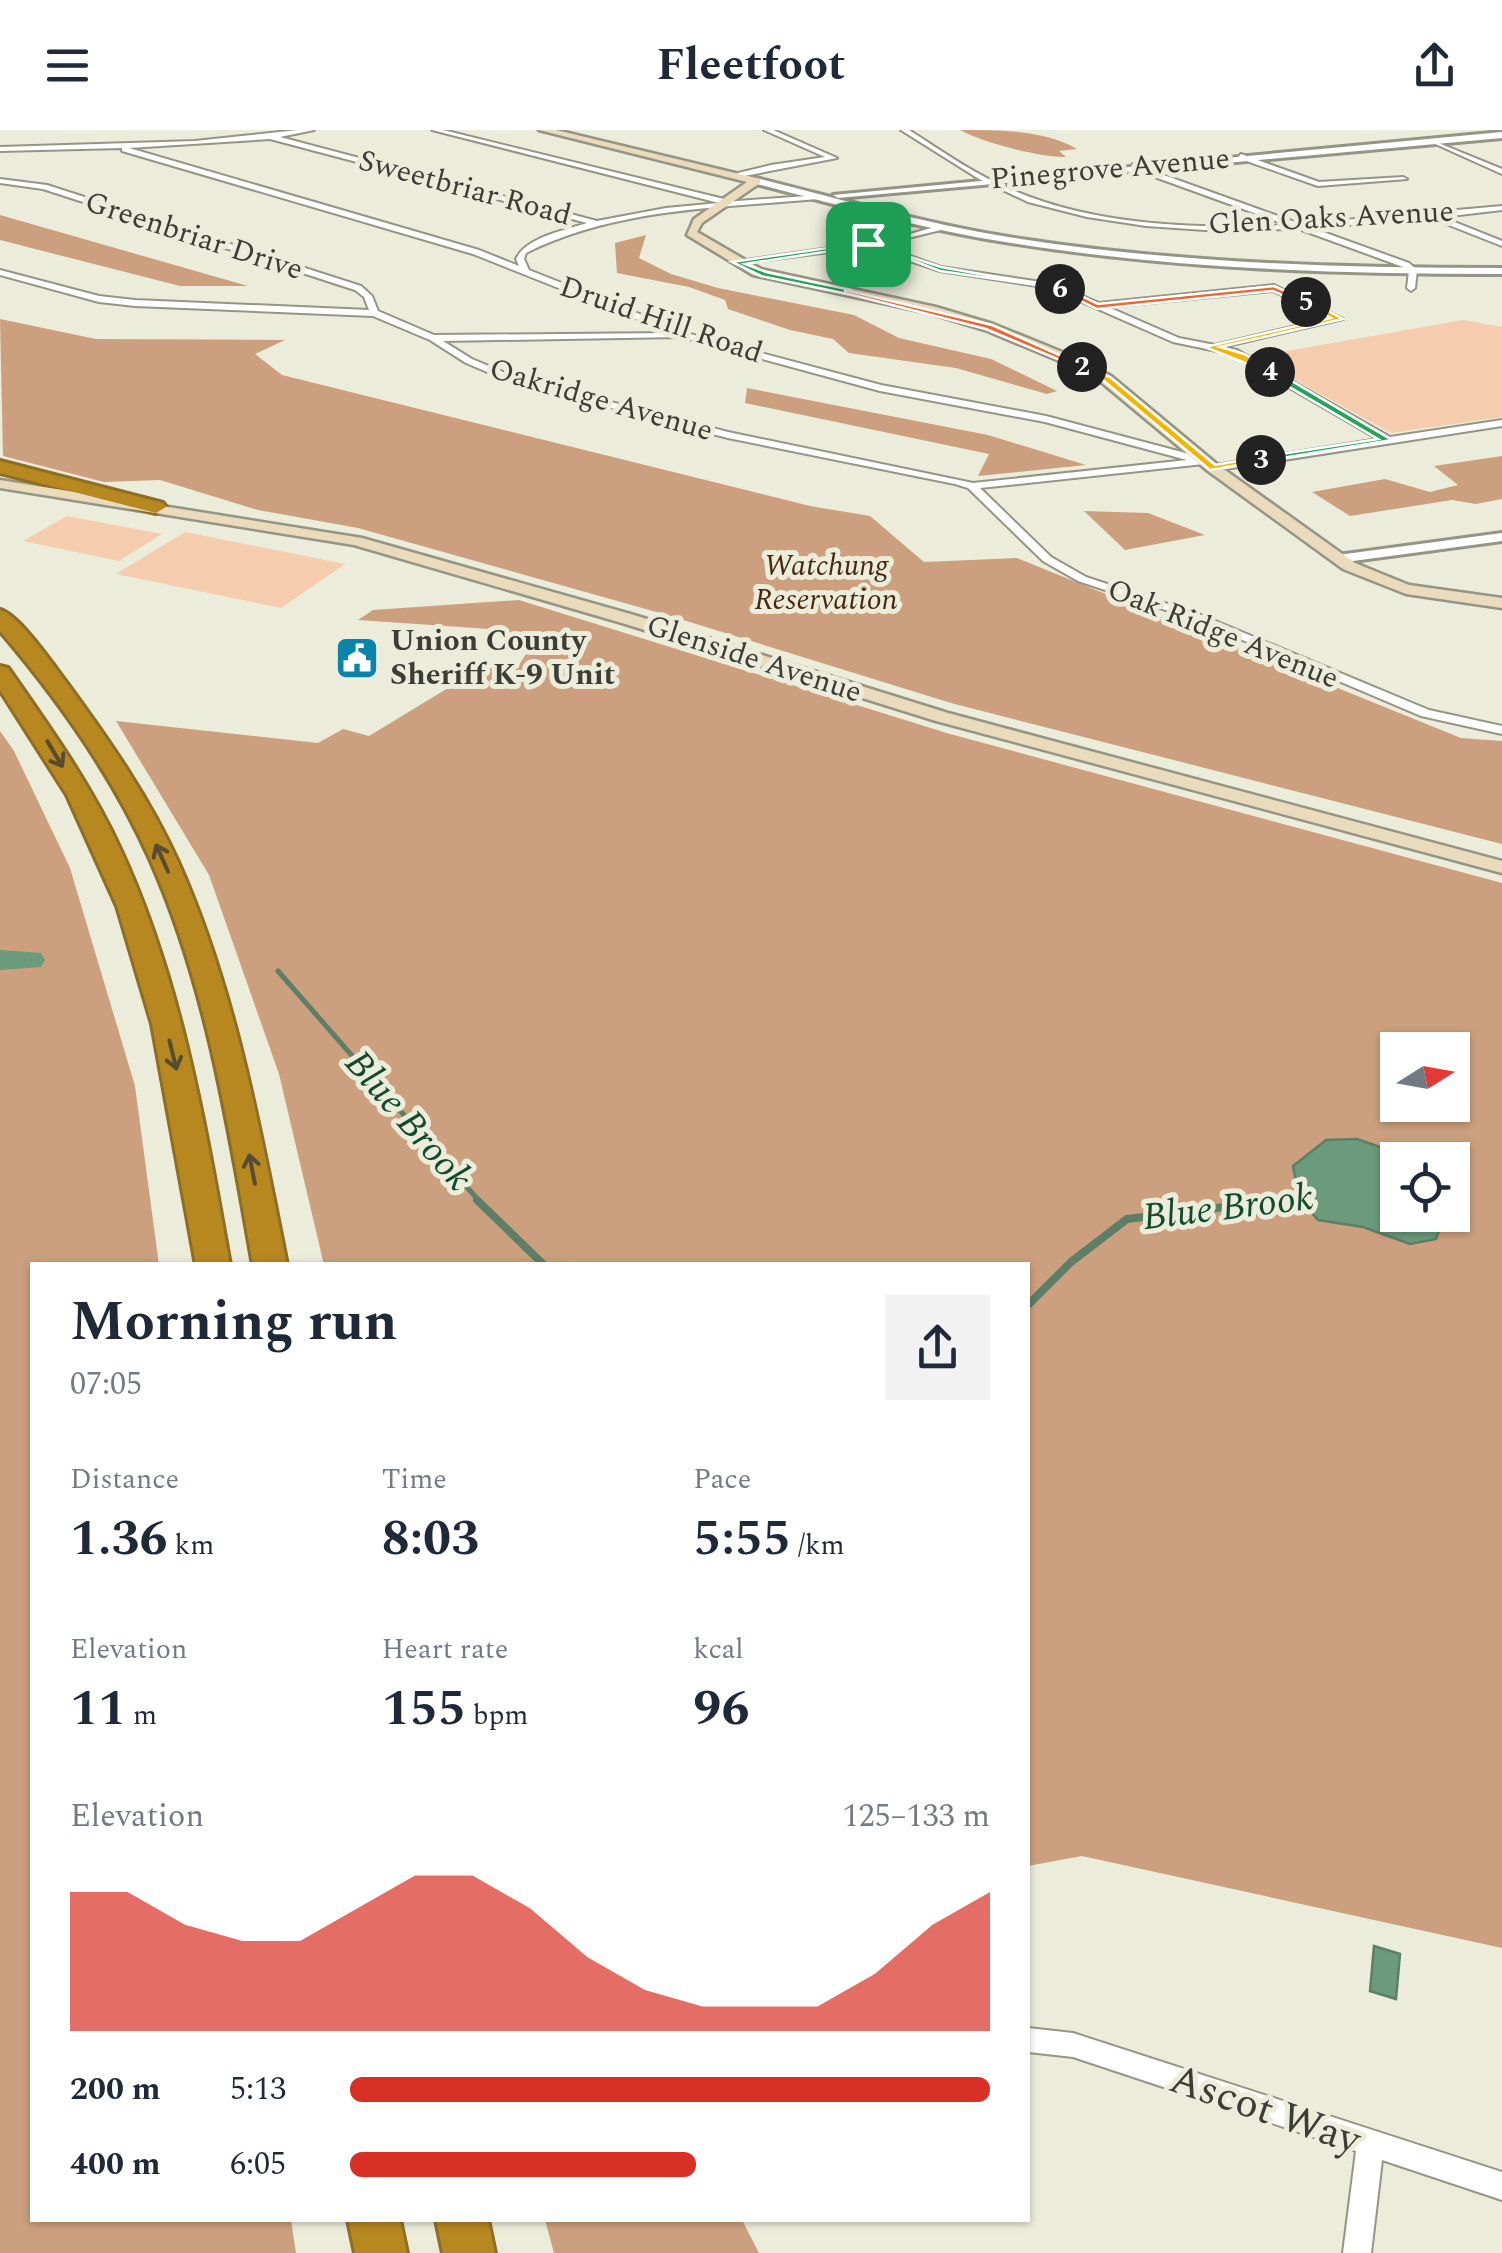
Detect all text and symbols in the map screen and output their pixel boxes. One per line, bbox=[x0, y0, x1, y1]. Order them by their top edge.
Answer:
text: Fleetfoot bbox=[657, 31, 845, 100]
icon: menu bbox=[40, 38, 95, 93]
icon: share bbox=[1407, 38, 1462, 93]
street label: Pinegrove Avenue bbox=[988, 136, 1232, 202]
street label: Sweetbriar Road bbox=[353, 137, 577, 239]
street label: Greenbriar Drive bbox=[79, 179, 309, 293]
street label: Glen Oaks Avenue bbox=[1207, 189, 1455, 247]
pin bbox=[826, 202, 911, 287]
icon: arrive bbox=[841, 217, 896, 272]
street label: Druid Hill Road bbox=[553, 264, 769, 376]
pin: 6 bbox=[1035, 264, 1085, 314]
text: 6 bbox=[1052, 267, 1068, 310]
pin: 5 bbox=[1281, 277, 1331, 327]
text: 5 bbox=[1298, 280, 1314, 323]
pin: 2 bbox=[1057, 342, 1107, 392]
text: 2 bbox=[1074, 345, 1090, 388]
street label: Oakridge Avenue bbox=[484, 346, 718, 454]
pin: 4 bbox=[1245, 347, 1295, 397]
text: 4 bbox=[1262, 350, 1278, 393]
pin: 3 bbox=[1236, 435, 1286, 485]
text: 3 bbox=[1253, 438, 1269, 481]
park label: Watchung Reservation bbox=[754, 543, 898, 623]
street label: Oak Ridge Avenue bbox=[1100, 567, 1346, 701]
street label: Glenside Avenue bbox=[640, 603, 868, 715]
place label: Union County Sheriff K-9 Unit bbox=[390, 618, 615, 698]
public building icon: Union County Sheriff K-9 Unit bbox=[334, 635, 380, 681]
one-way arrow bbox=[45, 739, 65, 768]
one-way arrow bbox=[151, 844, 170, 874]
north arrow bbox=[1380, 1032, 1470, 1122]
map controls bbox=[1380, 1032, 1470, 1232]
water label: Blue Brook bbox=[330, 1037, 486, 1205]
one-way arrow bbox=[165, 1038, 183, 1070]
button: locate bbox=[1380, 1142, 1470, 1232]
one-way arrow bbox=[242, 1153, 261, 1186]
water label: Blue Brook bbox=[1139, 1169, 1317, 1247]
text: Morning run bbox=[70, 1281, 398, 1364]
button: share bbox=[885, 1295, 990, 1400]
text: 07:05 bbox=[70, 1360, 142, 1409]
text: Distance bbox=[70, 1458, 179, 1501]
text: Time bbox=[382, 1458, 447, 1501]
text: Pace bbox=[693, 1458, 751, 1501]
text: 1.36 bbox=[70, 1501, 168, 1577]
text: 8:03 bbox=[382, 1501, 479, 1577]
text: 5:55 bbox=[693, 1501, 791, 1577]
text: km bbox=[168, 1524, 214, 1567]
text: /km bbox=[791, 1524, 845, 1567]
text: Elevation bbox=[70, 1628, 187, 1671]
text: Heart rate bbox=[382, 1628, 508, 1671]
text: kcal bbox=[693, 1628, 744, 1671]
text: 11 bbox=[70, 1671, 126, 1747]
text: 155 bbox=[382, 1671, 466, 1747]
text: 96 bbox=[693, 1671, 749, 1747]
text: m bbox=[126, 1694, 157, 1737]
text: bpm bbox=[466, 1694, 528, 1737]
text: Elevation bbox=[70, 1792, 204, 1841]
text: 125–133 m bbox=[842, 1792, 990, 1841]
street label: Ascot Way bbox=[1161, 2048, 1371, 2173]
text: 200 m bbox=[70, 2065, 161, 2114]
text: 5:13 bbox=[230, 2065, 286, 2114]
text: 400 m bbox=[70, 2140, 161, 2189]
text: 6:05 bbox=[230, 2140, 286, 2189]

